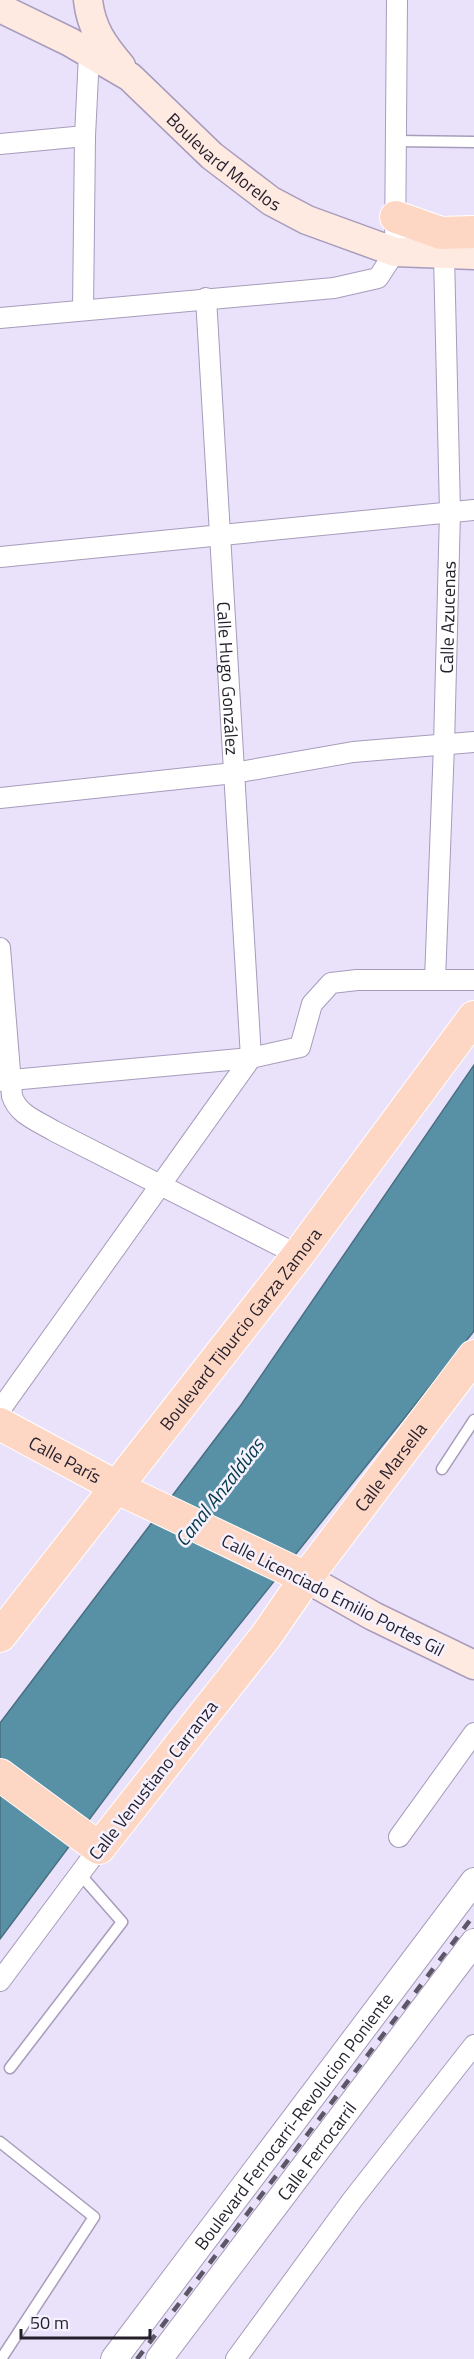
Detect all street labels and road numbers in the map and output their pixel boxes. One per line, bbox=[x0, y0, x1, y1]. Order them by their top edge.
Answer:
street label: Boulevard Morelos bbox=[161, 106, 286, 217]
street label: Calle Azucenas bbox=[432, 561, 462, 674]
street label: Calle Hugo González bbox=[211, 601, 247, 756]
street label: Boulevard Tiburcio Garza Zamora bbox=[153, 1222, 328, 1436]
street label: Calle Marsella bbox=[348, 1416, 433, 1517]
street label: Calle París bbox=[24, 1429, 106, 1490]
street label: Calle Licenciado Emilio Portes Gil bbox=[217, 1527, 449, 1663]
street label: Calle Venustiano Carranza bbox=[82, 1694, 224, 1866]
street label: Boulevard Ferrocarri-Revolucion Poniente bbox=[187, 1987, 399, 2255]
street label: Calle Ferrocarril bbox=[270, 2096, 363, 2206]

